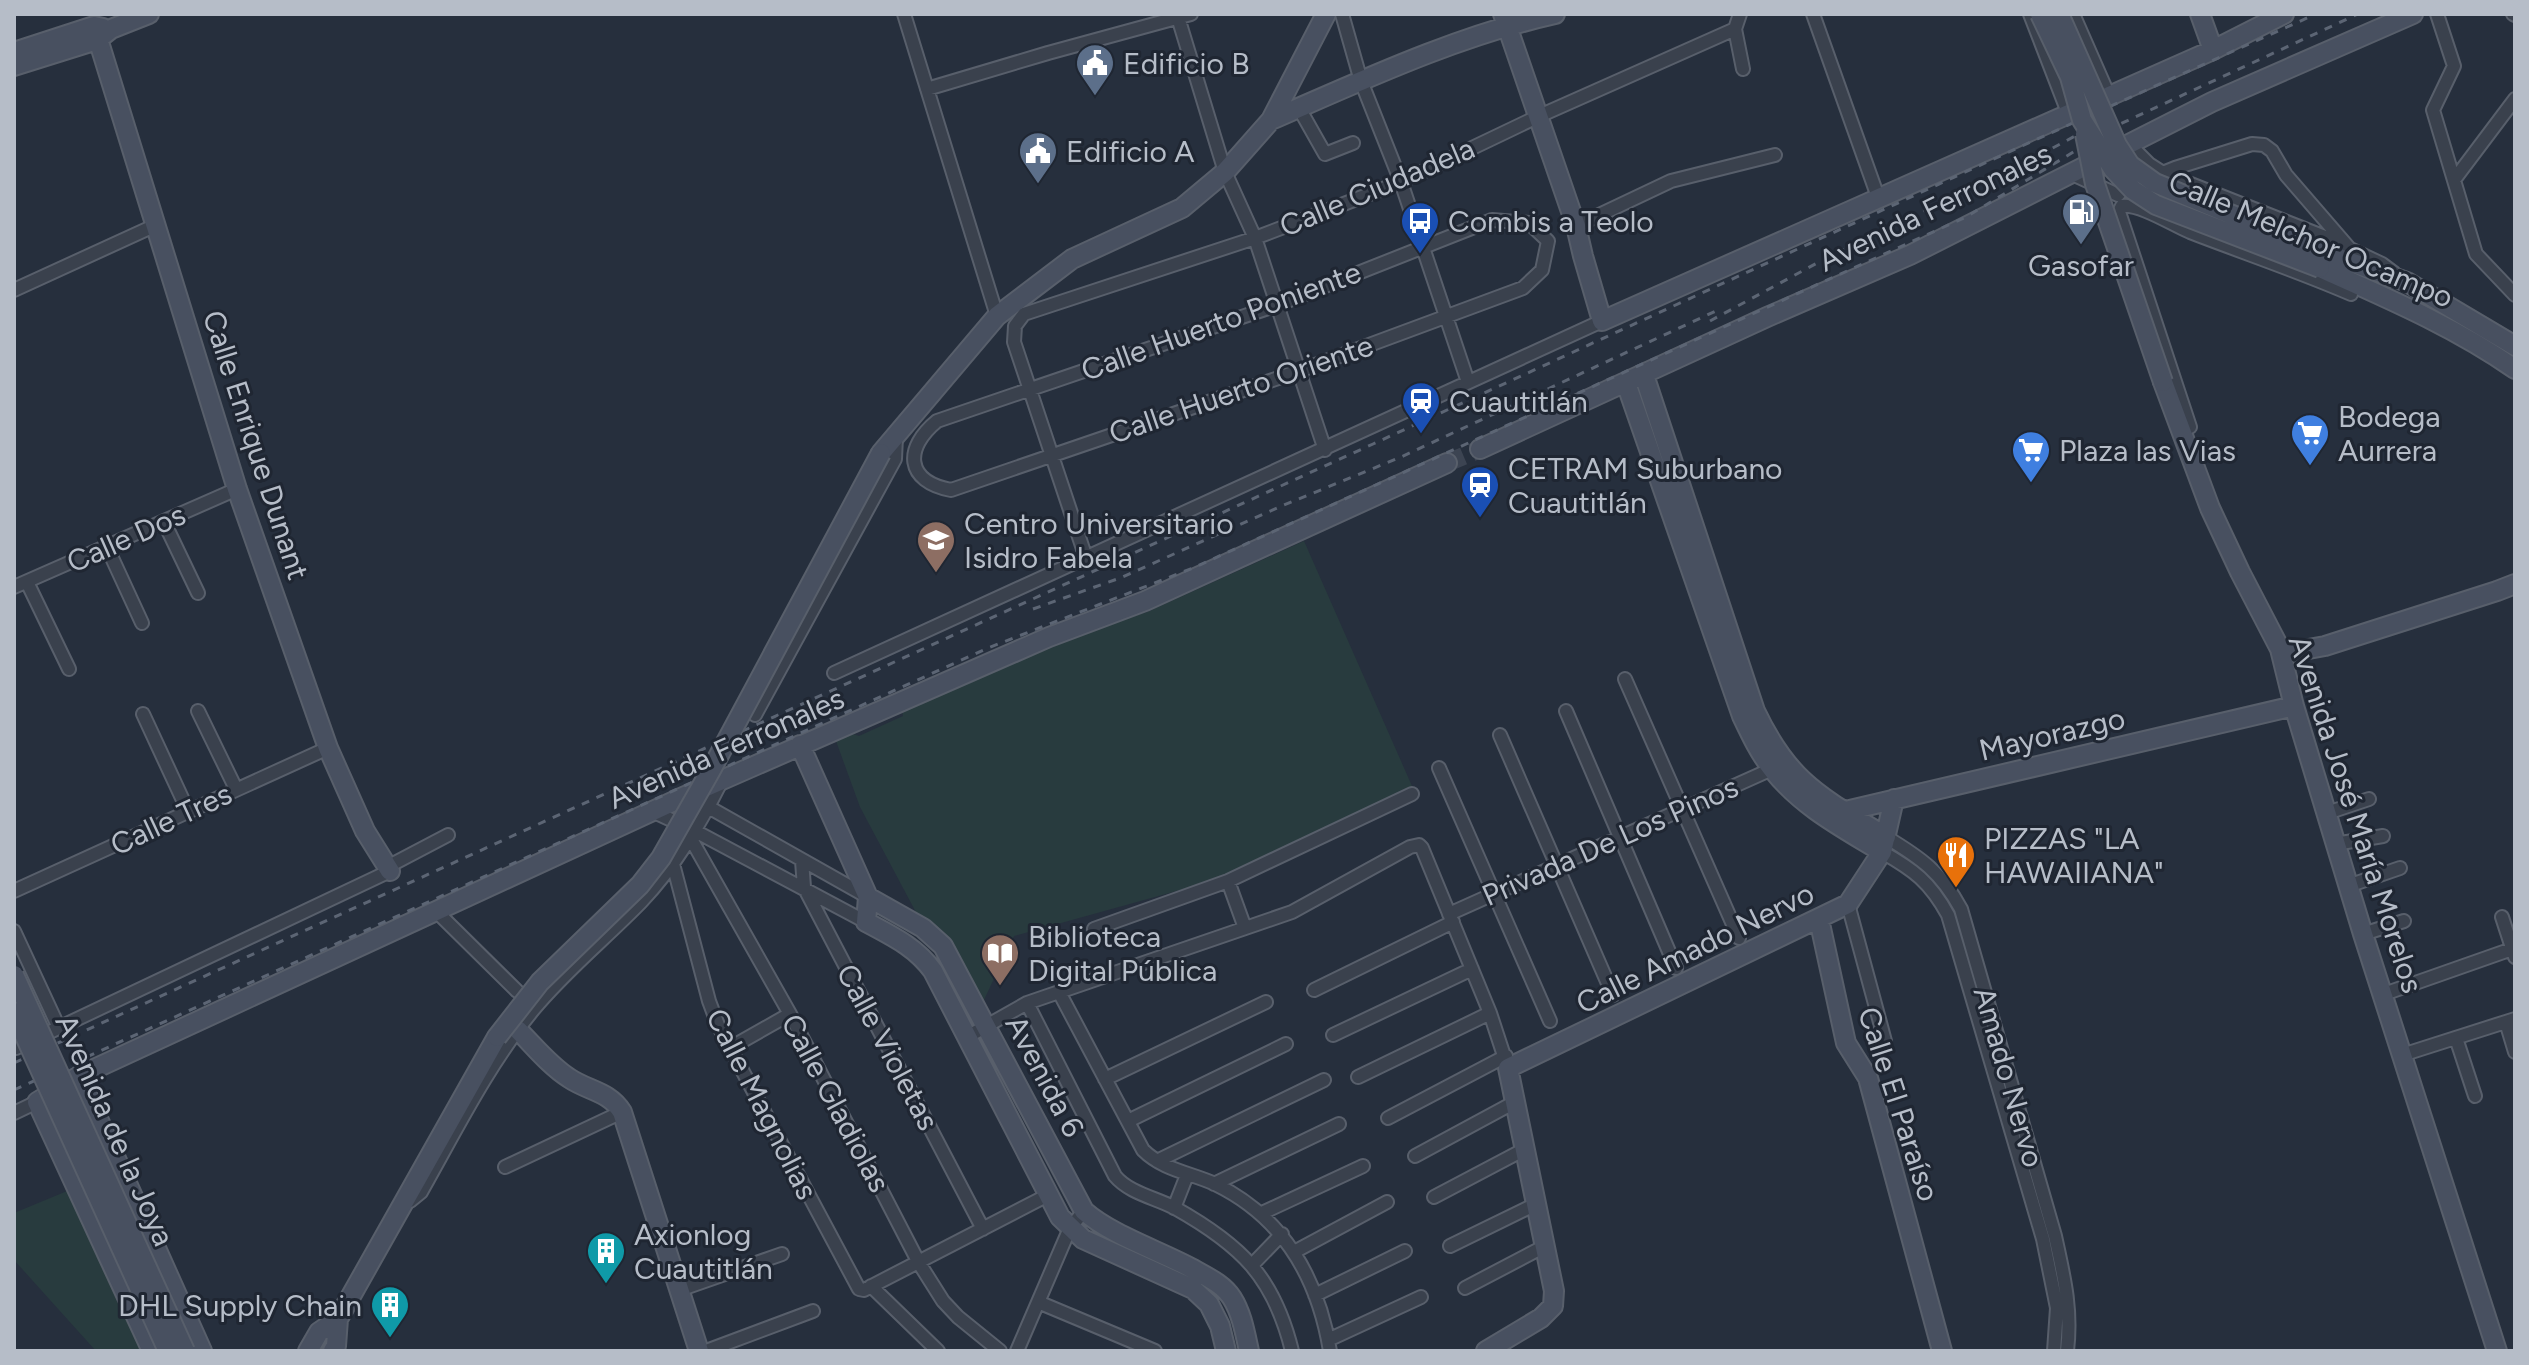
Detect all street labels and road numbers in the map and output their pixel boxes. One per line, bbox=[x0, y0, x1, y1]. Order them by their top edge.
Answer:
street label: Calle Ciudadela bbox=[1274, 129, 1480, 245]
street label: Avenida Ferronales bbox=[1812, 135, 2058, 279]
street label: Calle Melchor Ocampo bbox=[2163, 162, 2459, 316]
street label: Calle Huerto Poniente bbox=[1076, 253, 1366, 389]
street label: Calle Enrique Dunant bbox=[195, 306, 317, 584]
street label: Calle Huerto Oriente bbox=[1104, 326, 1378, 452]
street label: Calle Dos bbox=[61, 495, 191, 581]
street label: Avenida José María Morelos bbox=[2281, 630, 2431, 998]
street label: Avenida Ferronales bbox=[602, 679, 850, 817]
street label: Mayorazgo bbox=[1976, 699, 2128, 769]
street label: Privada De Los Pinos bbox=[1476, 768, 1744, 914]
street label: Calle Tres bbox=[104, 775, 238, 863]
street label: Calle Amado Nervo bbox=[1570, 874, 1820, 1022]
street label: Calle Violetas bbox=[829, 958, 947, 1136]
street label: Amado Nervo bbox=[1966, 983, 2052, 1171]
street label: Calle Magnolias bbox=[698, 1002, 826, 1206]
street label: Calle El Paraíso bbox=[1850, 1002, 1948, 1206]
street label: Calle Gladiolas bbox=[774, 1008, 898, 1198]
street label: Avenida de la Joya bbox=[47, 1009, 183, 1251]
street label: Avenida 6 bbox=[998, 1009, 1092, 1143]

